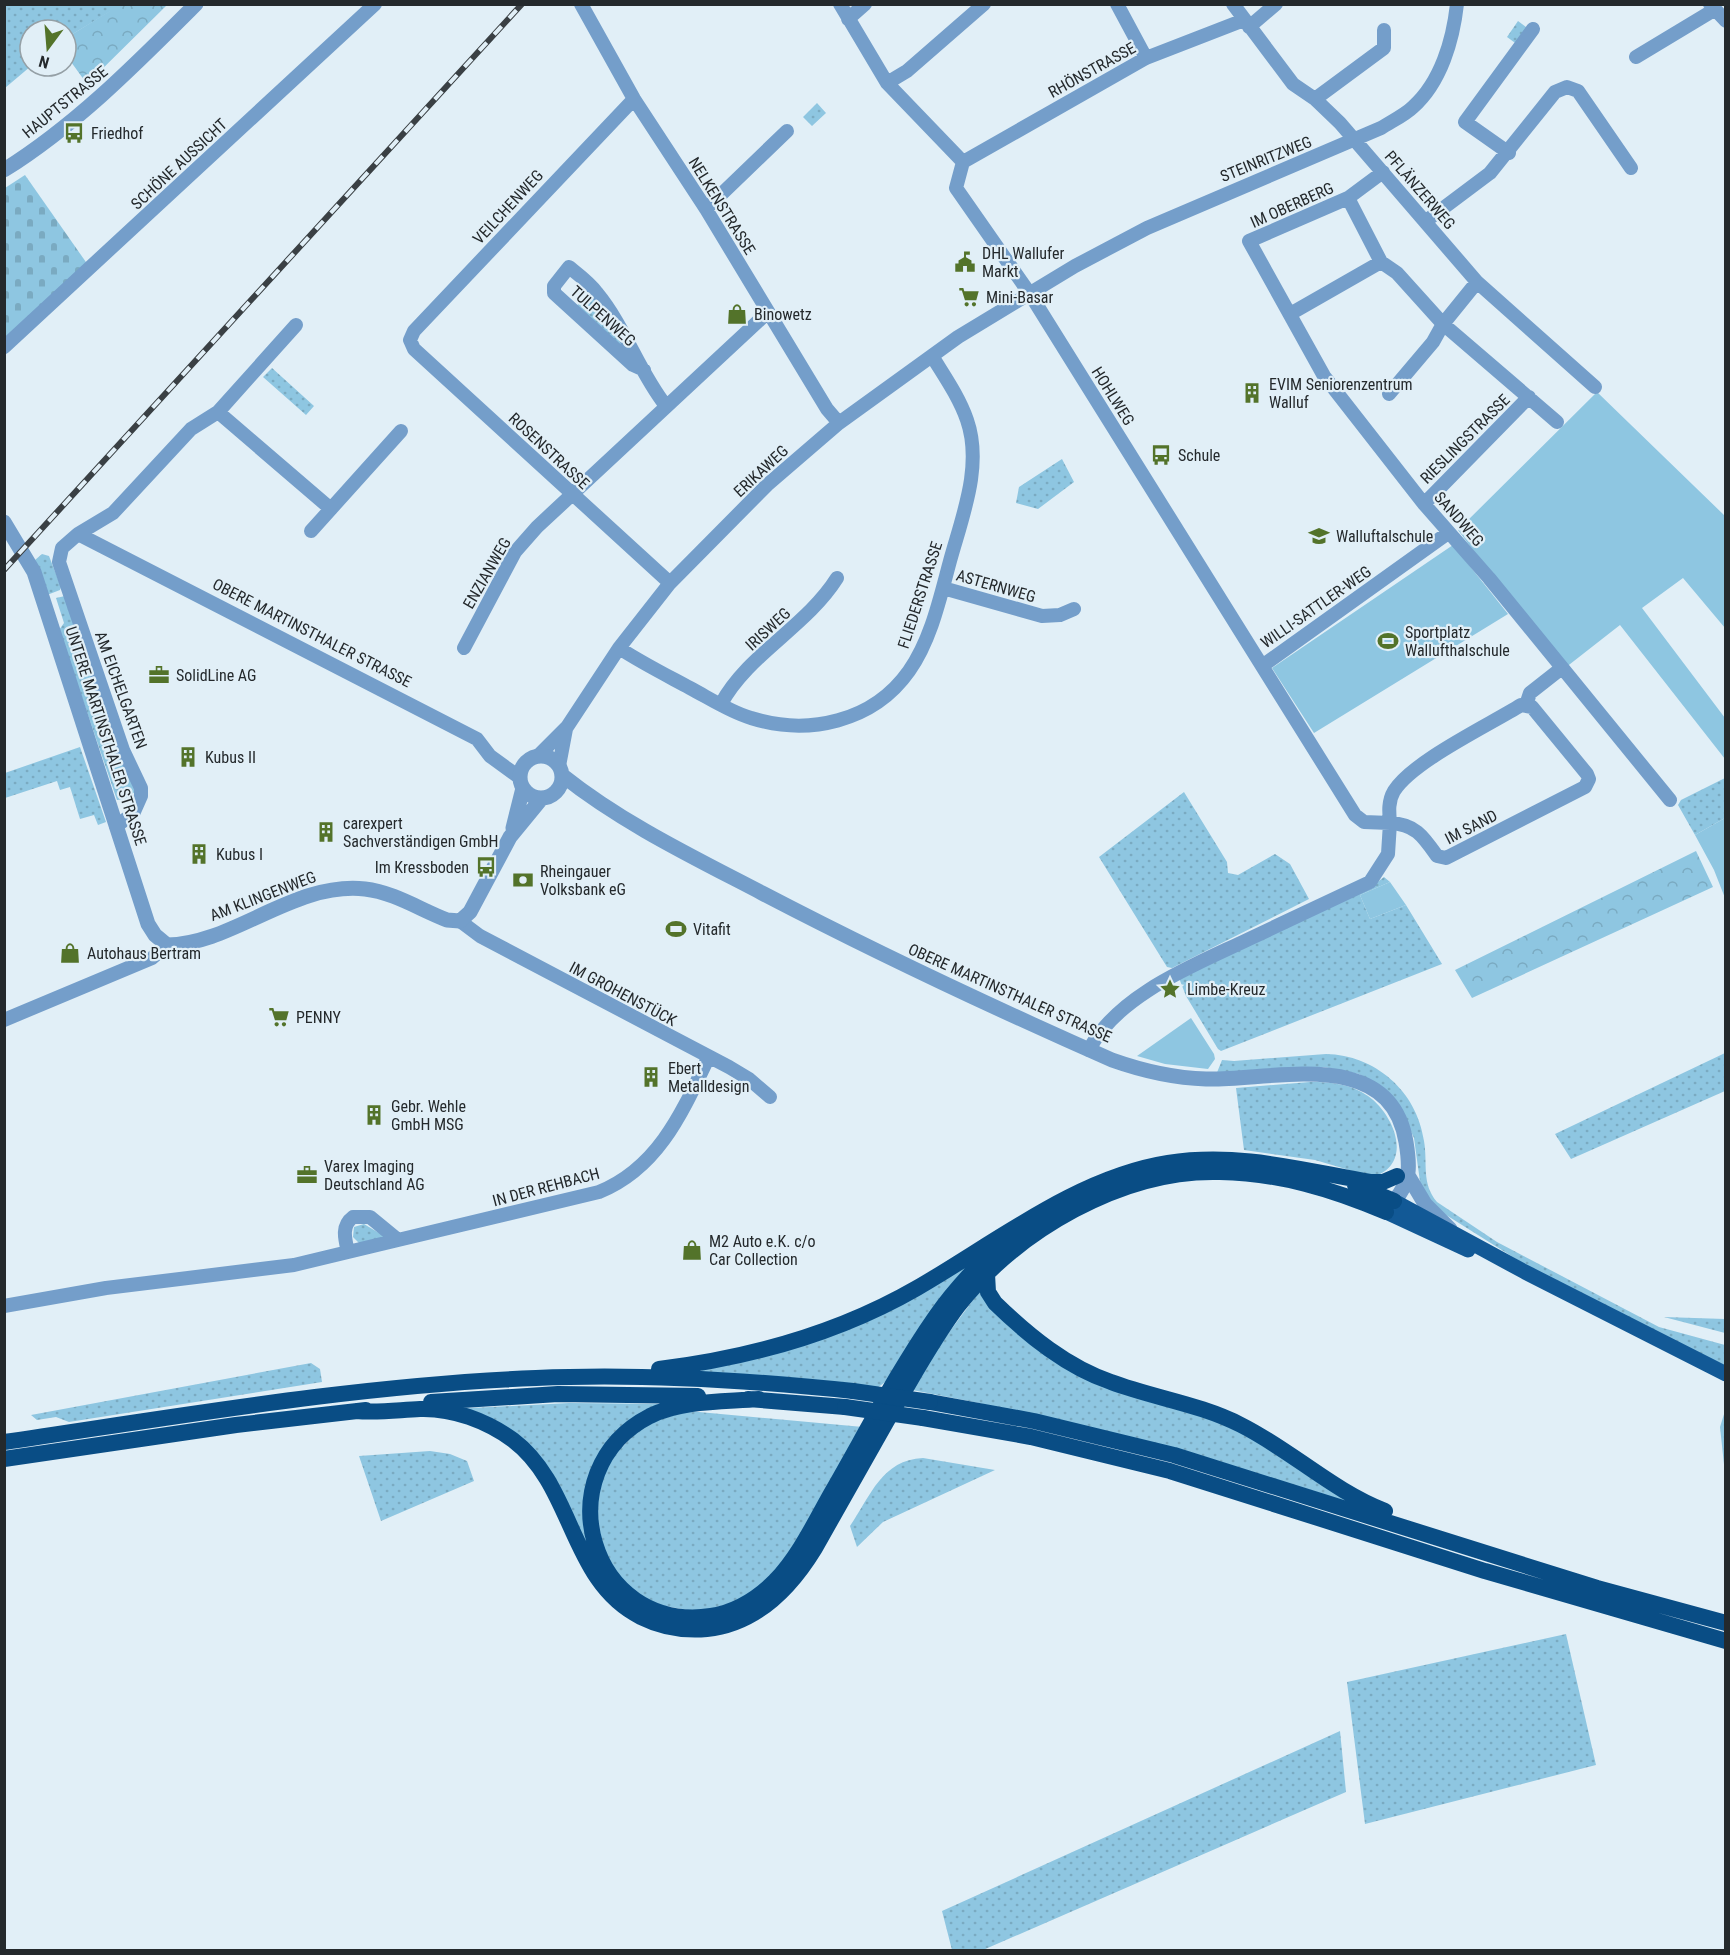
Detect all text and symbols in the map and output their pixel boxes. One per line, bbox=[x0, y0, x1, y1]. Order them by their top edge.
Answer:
north arrow bbox=[18, 18, 78, 78]
street label: RHÖNSTRASSE bbox=[1045, 38, 1139, 102]
text: N bbox=[37, 51, 51, 72]
street label: HAUPTSTRASSE bbox=[19, 62, 111, 142]
street label: SCHÖNE AUSSICHT bbox=[127, 115, 231, 213]
bus stop icon: Friedhof bbox=[62, 121, 86, 145]
place label: Friedhof bbox=[91, 124, 143, 143]
street label: STEINRITZWEG bbox=[1217, 132, 1315, 186]
street label: PFLÄNZERWEG bbox=[1381, 147, 1459, 233]
street label: NELKENSTRASSE bbox=[685, 154, 759, 258]
street label: VEILCHENWEG bbox=[469, 166, 547, 248]
street label: IM OBERBERG bbox=[1247, 178, 1337, 232]
place label: DHL Wallufer Markt bbox=[982, 244, 1064, 281]
public building icon: DHL Wallufer Markt bbox=[953, 250, 977, 274]
street label: TULPENWEG bbox=[566, 282, 640, 350]
supermarket icon: Mini-Basar bbox=[957, 285, 981, 309]
place label: Mini-Basar bbox=[986, 288, 1054, 307]
shop icon: Binowetz bbox=[725, 302, 749, 326]
place label: Binowetz bbox=[754, 305, 812, 324]
street label: HOHLWEG bbox=[1088, 363, 1138, 429]
place label: EVIM Seniorenzentrum Walluf bbox=[1269, 375, 1412, 412]
building icon: EVIM Seniorenzentrum Walluf bbox=[1240, 381, 1264, 405]
street label: RIESLINGSTRASSE bbox=[1416, 390, 1514, 488]
street label: ROSENSTRASSE bbox=[505, 409, 593, 493]
street label: ERIKAWEG bbox=[730, 441, 792, 501]
bus stop icon: Schule bbox=[1149, 443, 1173, 467]
place label: Schule bbox=[1178, 446, 1220, 465]
street label: SANDWEG bbox=[1430, 488, 1488, 550]
school or university icon: Walluftalschule bbox=[1307, 524, 1331, 548]
place label: Walluftalschule bbox=[1336, 527, 1433, 546]
street label: ENZIANWEG bbox=[459, 534, 515, 612]
street label: FLIEDERSTRASSE bbox=[894, 539, 946, 651]
street label: WILLI-SATTLER-WEG bbox=[1257, 562, 1375, 652]
street label: ASTERNWEG bbox=[954, 566, 1038, 606]
street label: OBERE MARTINSTHALER STRASSE bbox=[209, 574, 415, 692]
street label: IRISWEG bbox=[742, 604, 794, 654]
place label: Sportplatz Wallufthalschule bbox=[1405, 623, 1510, 660]
street label: UNTERE MARTINSTHALER STRASSE bbox=[62, 624, 150, 848]
street label: AM EICHELGARTEN bbox=[91, 629, 151, 751]
sports icon: Sportplatz Wallufthalschule bbox=[1376, 629, 1400, 653]
office icon: SolidLine AG bbox=[147, 663, 171, 687]
place label: SolidLine AG bbox=[176, 666, 256, 685]
building icon: Kubus II bbox=[176, 745, 200, 769]
place label: Kubus II bbox=[205, 748, 256, 767]
street label: IM SAND bbox=[1442, 806, 1500, 848]
place label: carexpert Sachverständigen GmbH bbox=[343, 814, 498, 851]
building icon: carexpert Sachverständigen GmbH bbox=[314, 820, 338, 844]
building icon: Kubus I bbox=[187, 842, 211, 866]
place label: Kubus I bbox=[216, 845, 263, 864]
bus stop icon: Im Kressboden bbox=[474, 855, 498, 879]
place label: Im Kressboden bbox=[375, 858, 469, 877]
place label: Rheingauer Volksbank eG bbox=[540, 862, 626, 899]
street label: AM KLINGENWEG bbox=[207, 867, 319, 925]
bank icon: Rheingauer Volksbank eG bbox=[511, 868, 535, 892]
sports icon: Vitafit bbox=[664, 917, 688, 941]
place label: Vitafit bbox=[693, 920, 731, 939]
street label: OBERE MARTINSTHALER STRASSE bbox=[905, 939, 1115, 1047]
shop icon: Autohaus Bertram bbox=[58, 941, 82, 965]
place label: Autohaus Bertram bbox=[87, 944, 201, 963]
street label: IM GROHENSTÜCK bbox=[566, 958, 680, 1030]
place icon: Limbe-Kreuz bbox=[1158, 977, 1182, 1001]
place label: Limbe-Kreuz bbox=[1187, 980, 1265, 999]
supermarket icon: PENNY bbox=[267, 1005, 291, 1029]
place label: PENNY bbox=[296, 1008, 341, 1027]
place label: Ebert Metalldesign bbox=[668, 1059, 749, 1096]
building icon: Ebert Metalldesign bbox=[639, 1065, 663, 1089]
place label: Gebr. Wehle GmbH MSG bbox=[391, 1097, 466, 1134]
building icon: Gebr. Wehle GmbH MSG bbox=[362, 1103, 386, 1127]
place label: Varex Imaging Deutschland AG bbox=[324, 1157, 425, 1194]
office icon: Varex Imaging Deutschland AG bbox=[295, 1163, 319, 1187]
street label: IN DER REHBACH bbox=[490, 1164, 602, 1210]
place label: M2 Auto e.K. c/o Car Collection bbox=[709, 1232, 816, 1269]
shop icon: M2 Auto e.K. c/o Car Collection bbox=[680, 1238, 704, 1262]

